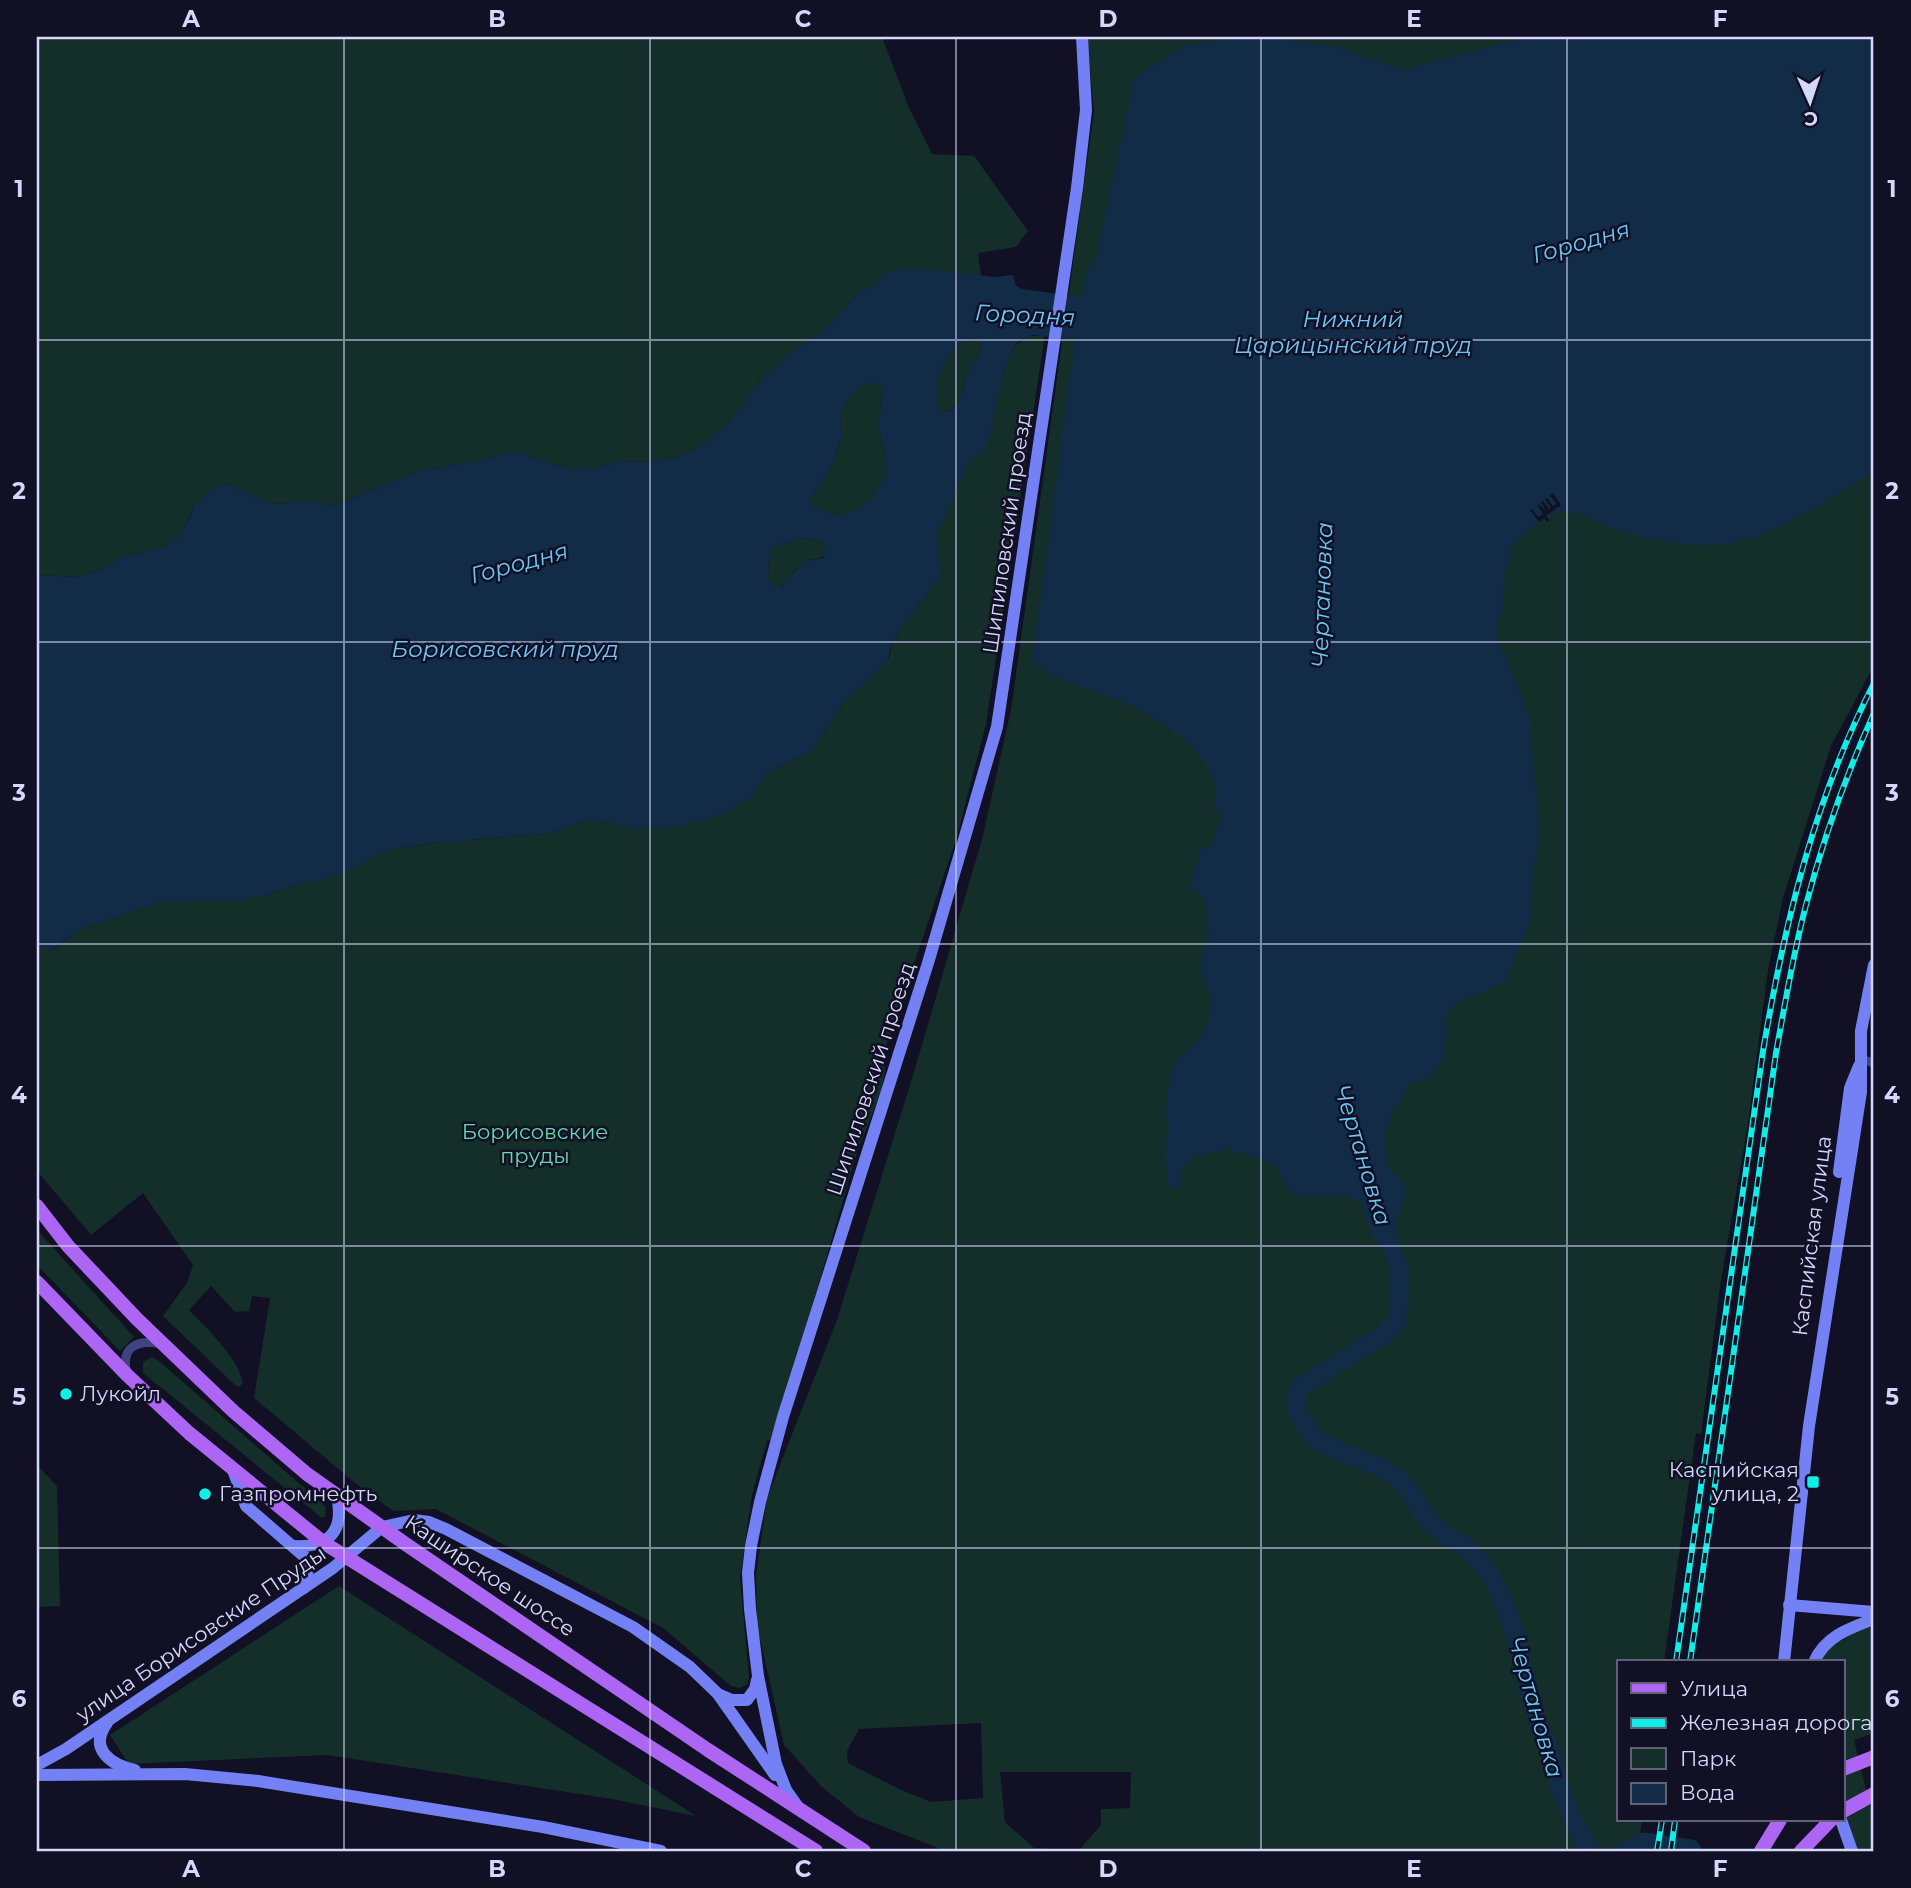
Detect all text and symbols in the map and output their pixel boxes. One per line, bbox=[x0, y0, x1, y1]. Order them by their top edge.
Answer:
text: A bbox=[181, 5, 200, 33]
text: B bbox=[488, 5, 506, 33]
text: C bbox=[795, 5, 812, 33]
text: D bbox=[1099, 5, 1118, 33]
text: E bbox=[1406, 5, 1422, 33]
text: F bbox=[1713, 5, 1728, 33]
north arrow bbox=[1774, 66, 1844, 136]
text: С bbox=[1803, 107, 1818, 130]
text: 1 bbox=[14, 175, 24, 203]
text: 1 bbox=[1887, 175, 1897, 203]
water label: Городня bbox=[1529, 215, 1633, 269]
water label: Городня bbox=[974, 298, 1076, 332]
water label: Нижний Царицынский пруд bbox=[1234, 305, 1472, 359]
street label: Шипиловский проезд bbox=[977, 411, 1036, 655]
text: 2 bbox=[12, 477, 26, 505]
text: 2 bbox=[1885, 477, 1899, 505]
water label: Чертановка bbox=[1305, 522, 1339, 668]
water label: Городня bbox=[467, 537, 571, 589]
water label: Борисовский пруд bbox=[391, 635, 619, 663]
text: 3 bbox=[11, 779, 26, 807]
text: 3 bbox=[1884, 779, 1899, 807]
street label: Шипиловский проезд bbox=[821, 959, 920, 1199]
text: 4 bbox=[11, 1081, 27, 1109]
water label: Чертановка bbox=[1328, 1081, 1398, 1229]
text: 4 bbox=[1884, 1081, 1900, 1109]
park label: Борисовские пруды bbox=[462, 1119, 608, 1168]
street label: Каспийская улица bbox=[1787, 1134, 1836, 1337]
place label: Лукойл bbox=[80, 1381, 161, 1406]
text: 5 bbox=[12, 1383, 26, 1411]
text: 5 bbox=[1885, 1383, 1899, 1411]
marker: Лукойл bbox=[58, 1386, 74, 1402]
place label: Каспийская улица, 2 bbox=[1669, 1457, 1799, 1506]
marker: Каспийская улица, 2 bbox=[1805, 1474, 1821, 1490]
place label: Газпромнефть bbox=[219, 1481, 378, 1506]
marker: Газпромнефть bbox=[197, 1486, 213, 1502]
street label: Каширское шоссе bbox=[401, 1509, 580, 1642]
street label: улица Борисовские Пруды bbox=[70, 1540, 330, 1727]
water label: Чертановка bbox=[1502, 1633, 1570, 1781]
legend bbox=[1617, 1660, 1844, 1822]
text: Улица bbox=[1680, 1676, 1748, 1701]
text: 6 bbox=[12, 1685, 27, 1713]
text: 6 bbox=[1885, 1685, 1900, 1713]
text: Железная дорога bbox=[1680, 1710, 1872, 1735]
text: Парк bbox=[1680, 1746, 1736, 1771]
text: Вода bbox=[1680, 1780, 1735, 1805]
text: A bbox=[181, 1855, 200, 1883]
text: B bbox=[488, 1855, 506, 1883]
text: C bbox=[795, 1855, 812, 1883]
text: D bbox=[1099, 1855, 1118, 1883]
text: E bbox=[1406, 1855, 1422, 1883]
text: F bbox=[1713, 1855, 1728, 1883]

